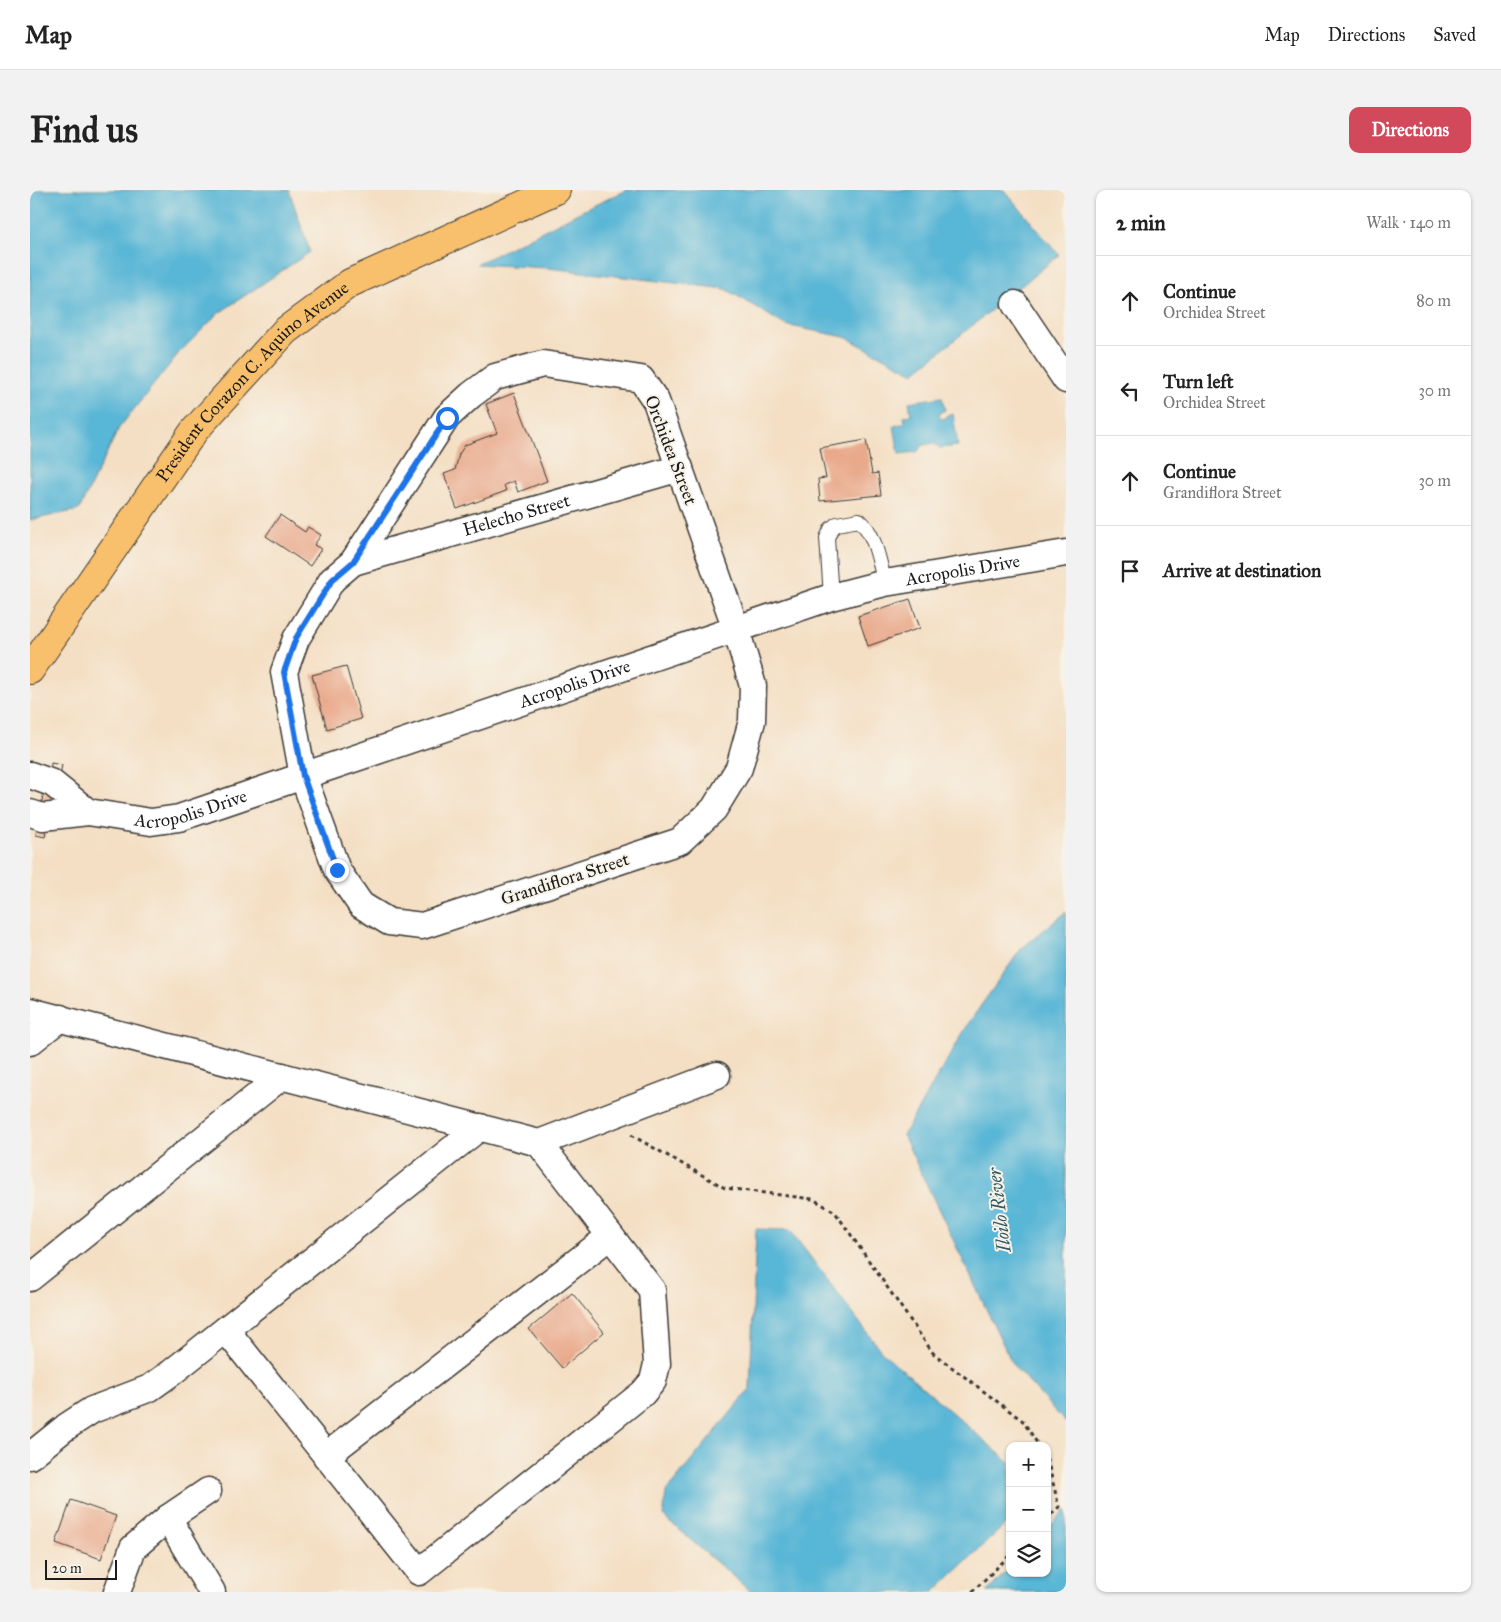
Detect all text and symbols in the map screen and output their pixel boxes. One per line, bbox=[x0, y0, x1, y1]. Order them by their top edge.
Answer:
text: Map bbox=[25, 20, 72, 50]
text: Map bbox=[1264, 24, 1300, 46]
text: Directions bbox=[1328, 24, 1405, 46]
text: Saved bbox=[1433, 24, 1476, 46]
button: Directions bbox=[1349, 107, 1471, 153]
text: Find us bbox=[30, 109, 138, 152]
text: 2 min bbox=[1116, 210, 1166, 236]
text: Walk · 140 m bbox=[1366, 213, 1451, 232]
street label: President Corazon C. Aquino Avenue bbox=[151, 277, 353, 486]
text: Continue bbox=[1163, 280, 1236, 303]
icon: ahead bbox=[1116, 287, 1144, 315]
text: 80 m bbox=[1416, 291, 1451, 310]
text: Orchidea Street bbox=[1163, 303, 1266, 322]
text: Turn left bbox=[1163, 370, 1233, 393]
icon: left bbox=[1116, 377, 1144, 405]
text: 30 m bbox=[1418, 381, 1451, 400]
street label: Orchidea Street bbox=[640, 392, 702, 508]
text: Orchidea Street bbox=[1163, 393, 1266, 412]
route start bbox=[436, 407, 459, 430]
text: Continue bbox=[1163, 460, 1236, 483]
icon: ahead bbox=[1116, 467, 1144, 495]
text: 30 m bbox=[1418, 471, 1451, 490]
text: Grandiflora Street bbox=[1163, 483, 1282, 502]
street label: Helecho Street bbox=[460, 489, 573, 541]
street label: Acropolis Drive bbox=[903, 550, 1022, 591]
icon: arrive bbox=[1116, 557, 1144, 585]
text: Arrive at destination bbox=[1163, 559, 1321, 582]
street label: Acropolis Drive bbox=[516, 655, 633, 713]
street label: Acropolis Drive bbox=[132, 785, 250, 833]
street label: Grandiflora Street bbox=[498, 848, 632, 910]
route end bbox=[326, 859, 349, 882]
water label: Iloilo River bbox=[982, 1165, 1016, 1255]
map controls bbox=[1006, 1442, 1051, 1577]
button: + bbox=[1006, 1442, 1051, 1487]
button: − bbox=[1006, 1487, 1051, 1532]
button: layers bbox=[1006, 1532, 1051, 1577]
scale bar bbox=[45, 1557, 118, 1580]
text: 20 m bbox=[52, 1560, 82, 1577]

